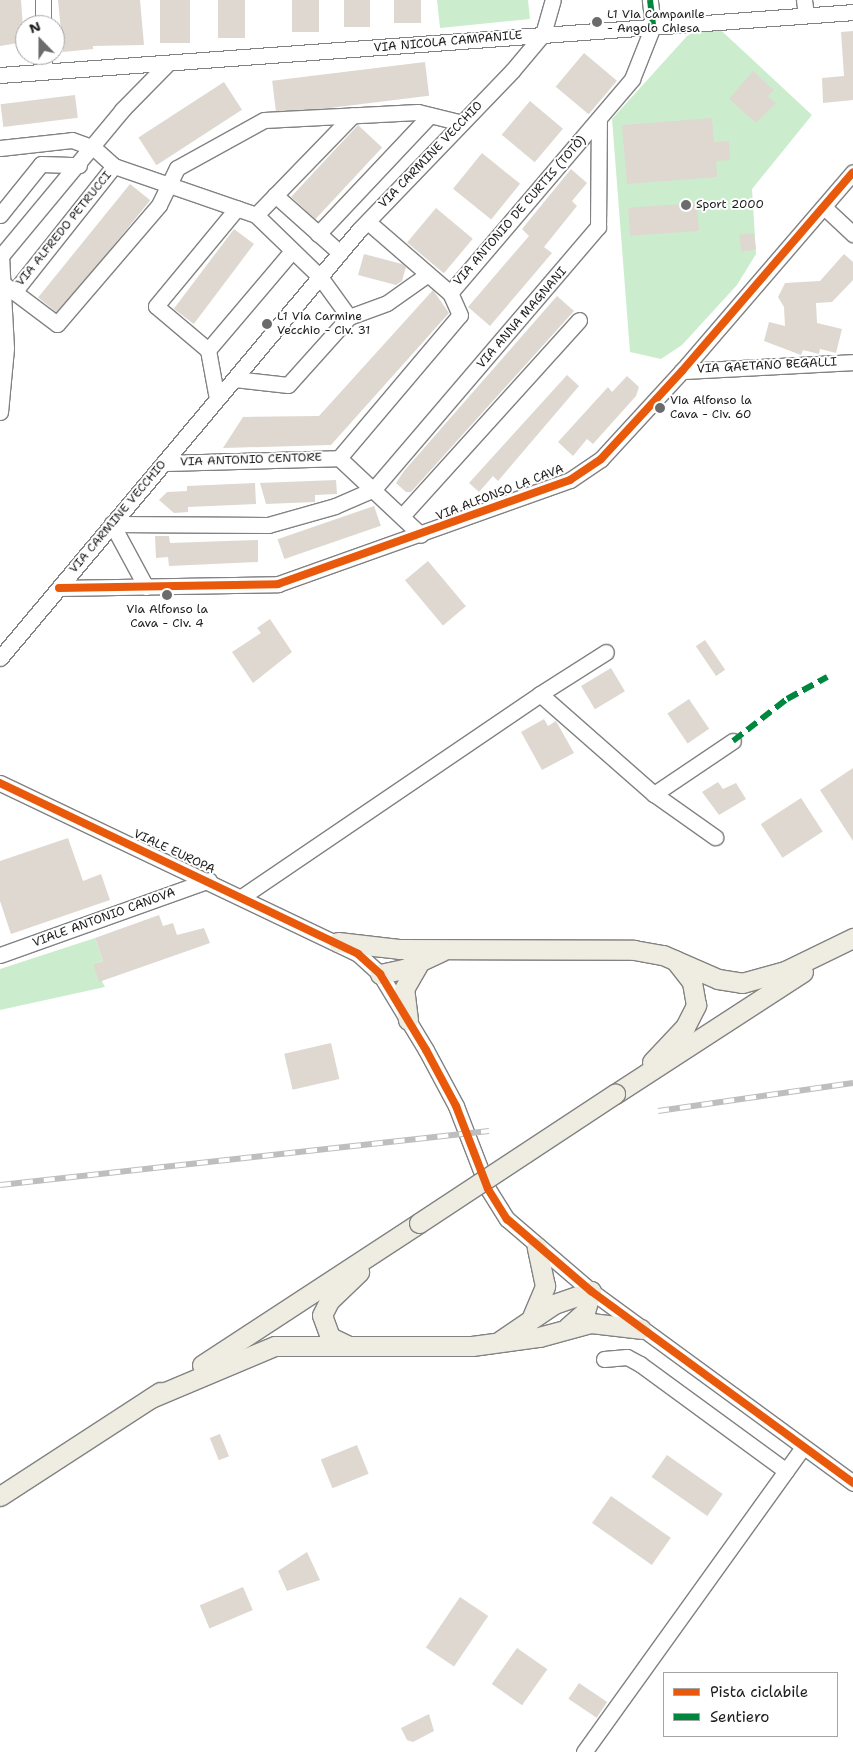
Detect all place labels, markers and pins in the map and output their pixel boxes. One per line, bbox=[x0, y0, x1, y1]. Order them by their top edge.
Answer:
place label: L1 Via Campanile - Angolo Chiesa bbox=[607, 8, 705, 36]
marker: L1 Via Campanile - Angolo Chiesa bbox=[591, 16, 603, 28]
place label: Sport 2000 bbox=[696, 198, 764, 212]
marker: Sport 2000 bbox=[680, 199, 692, 211]
place label: L1 Via Carmine Vecchio - Civ. 31 bbox=[277, 310, 370, 338]
marker: L1 Via Carmine Vecchio - Civ. 31 bbox=[261, 318, 273, 330]
place label: Via Alfonso la Cava - Civ. 60 bbox=[670, 394, 752, 422]
marker: Via Alfonso la Cava - Civ. 60 bbox=[654, 402, 666, 414]
marker: Via Alfonso la Cava - Civ. 4 bbox=[161, 589, 173, 601]
place label: Via Alfonso la Cava - Civ. 4 bbox=[126, 603, 208, 631]

